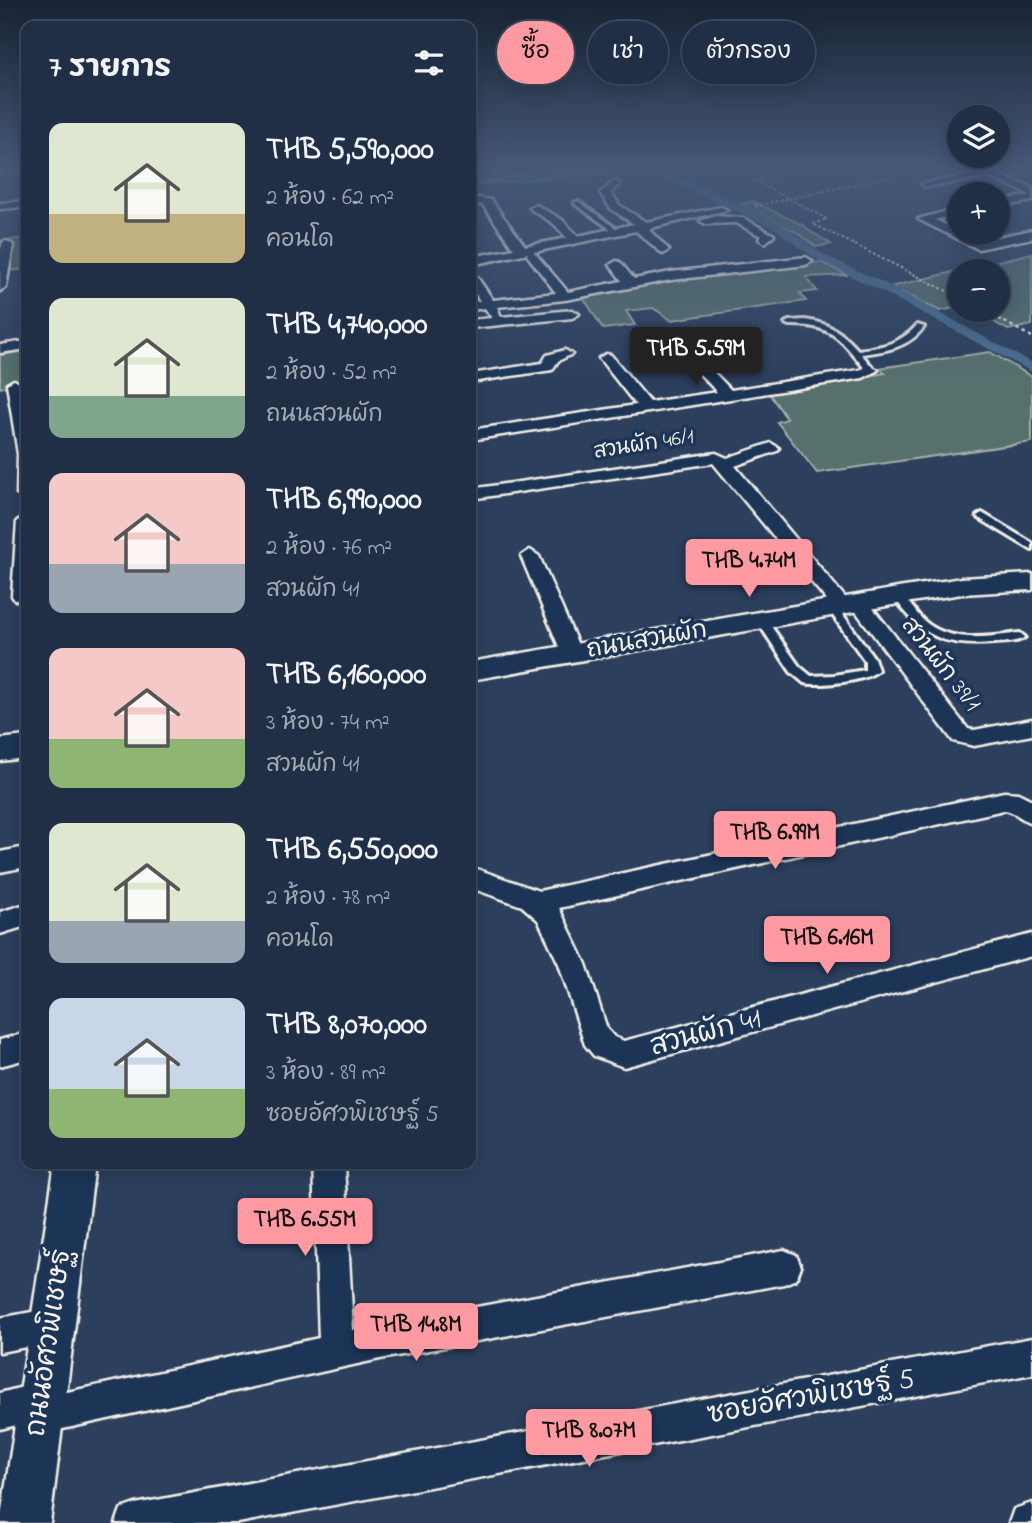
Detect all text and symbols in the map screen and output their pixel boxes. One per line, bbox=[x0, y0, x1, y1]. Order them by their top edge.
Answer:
chip: ซื้อ bbox=[497, 21, 574, 84]
chip: เช่า bbox=[588, 21, 668, 84]
chip: ตัวกรอง bbox=[682, 21, 815, 84]
icon: filters bbox=[410, 44, 448, 82]
text: 7 รายการ bbox=[49, 47, 171, 91]
map controls bbox=[947, 105, 1010, 322]
button: layers bbox=[947, 105, 1010, 168]
text: THB 5,590,000 bbox=[266, 129, 434, 173]
icon: home bbox=[105, 151, 189, 235]
text: 2 ห้อง · 62 m² bbox=[266, 182, 394, 215]
button: + bbox=[947, 182, 1010, 245]
text: คอนโด bbox=[266, 224, 334, 257]
button: − bbox=[947, 259, 1010, 322]
text: THB 4,740,000 bbox=[266, 304, 428, 348]
icon: home bbox=[105, 326, 189, 410]
pin: THB 5.59M bbox=[616, 328, 776, 387]
text: THB 5.59M bbox=[646, 333, 746, 366]
text: 2 ห้อง · 52 m² bbox=[266, 357, 397, 390]
text: ถนนสวนผัก bbox=[266, 399, 383, 432]
street label: สวนผัก 46/1 bbox=[592, 422, 697, 468]
text: THB 6,990,000 bbox=[266, 479, 422, 523]
icon: home bbox=[105, 501, 189, 585]
text: 2 ห้อง · 76 m² bbox=[266, 532, 392, 565]
pin: THB 4.74M bbox=[669, 540, 829, 599]
text: THB 4.74M bbox=[702, 545, 796, 578]
text: สวนผัก 41 bbox=[266, 574, 359, 607]
street label: สวนผัก 39/1 bbox=[892, 610, 989, 720]
street label: ถนนสวนผัก bbox=[584, 613, 710, 669]
text: THB 6,160,000 bbox=[266, 654, 426, 698]
icon: home bbox=[105, 676, 189, 760]
text: 3 ห้อง · 74 m² bbox=[266, 707, 390, 740]
text: สวนผัก 41 bbox=[266, 749, 359, 782]
pin: THB 6.99M bbox=[695, 812, 855, 871]
text: THB 6.99M bbox=[730, 817, 820, 850]
text: THB 6,550,000 bbox=[266, 829, 438, 873]
icon: home bbox=[105, 851, 189, 935]
text: 2 ห้อง · 78 m² bbox=[266, 882, 391, 915]
pin: THB 6.16M bbox=[747, 916, 907, 976]
text: THB 6.16M bbox=[780, 922, 874, 955]
text: คอนโด bbox=[266, 924, 334, 957]
street label: สวนผัก 41 bbox=[646, 999, 766, 1069]
text: THB 8,070,000 bbox=[266, 1004, 427, 1048]
icon: home bbox=[105, 1026, 189, 1110]
text: 3 ห้อง · 89 m² bbox=[266, 1057, 386, 1090]
text: ซอยอัศวพิเชษฐ์ 5 bbox=[266, 1099, 439, 1132]
pin: THB 6.55M bbox=[225, 1198, 385, 1258]
text: THB 6.55M bbox=[254, 1204, 356, 1237]
street label: ถนนอัศวพิเชษฐ์ bbox=[15, 1246, 83, 1440]
pin: THB 14.8M bbox=[336, 1304, 496, 1363]
text: THB 14.8M bbox=[370, 1309, 462, 1342]
street label: ซอยอัศวพิเชษฐ์ 5 bbox=[704, 1358, 918, 1436]
pin: THB 8.07M bbox=[509, 1410, 669, 1469]
text: THB 8.07M bbox=[542, 1415, 636, 1448]

